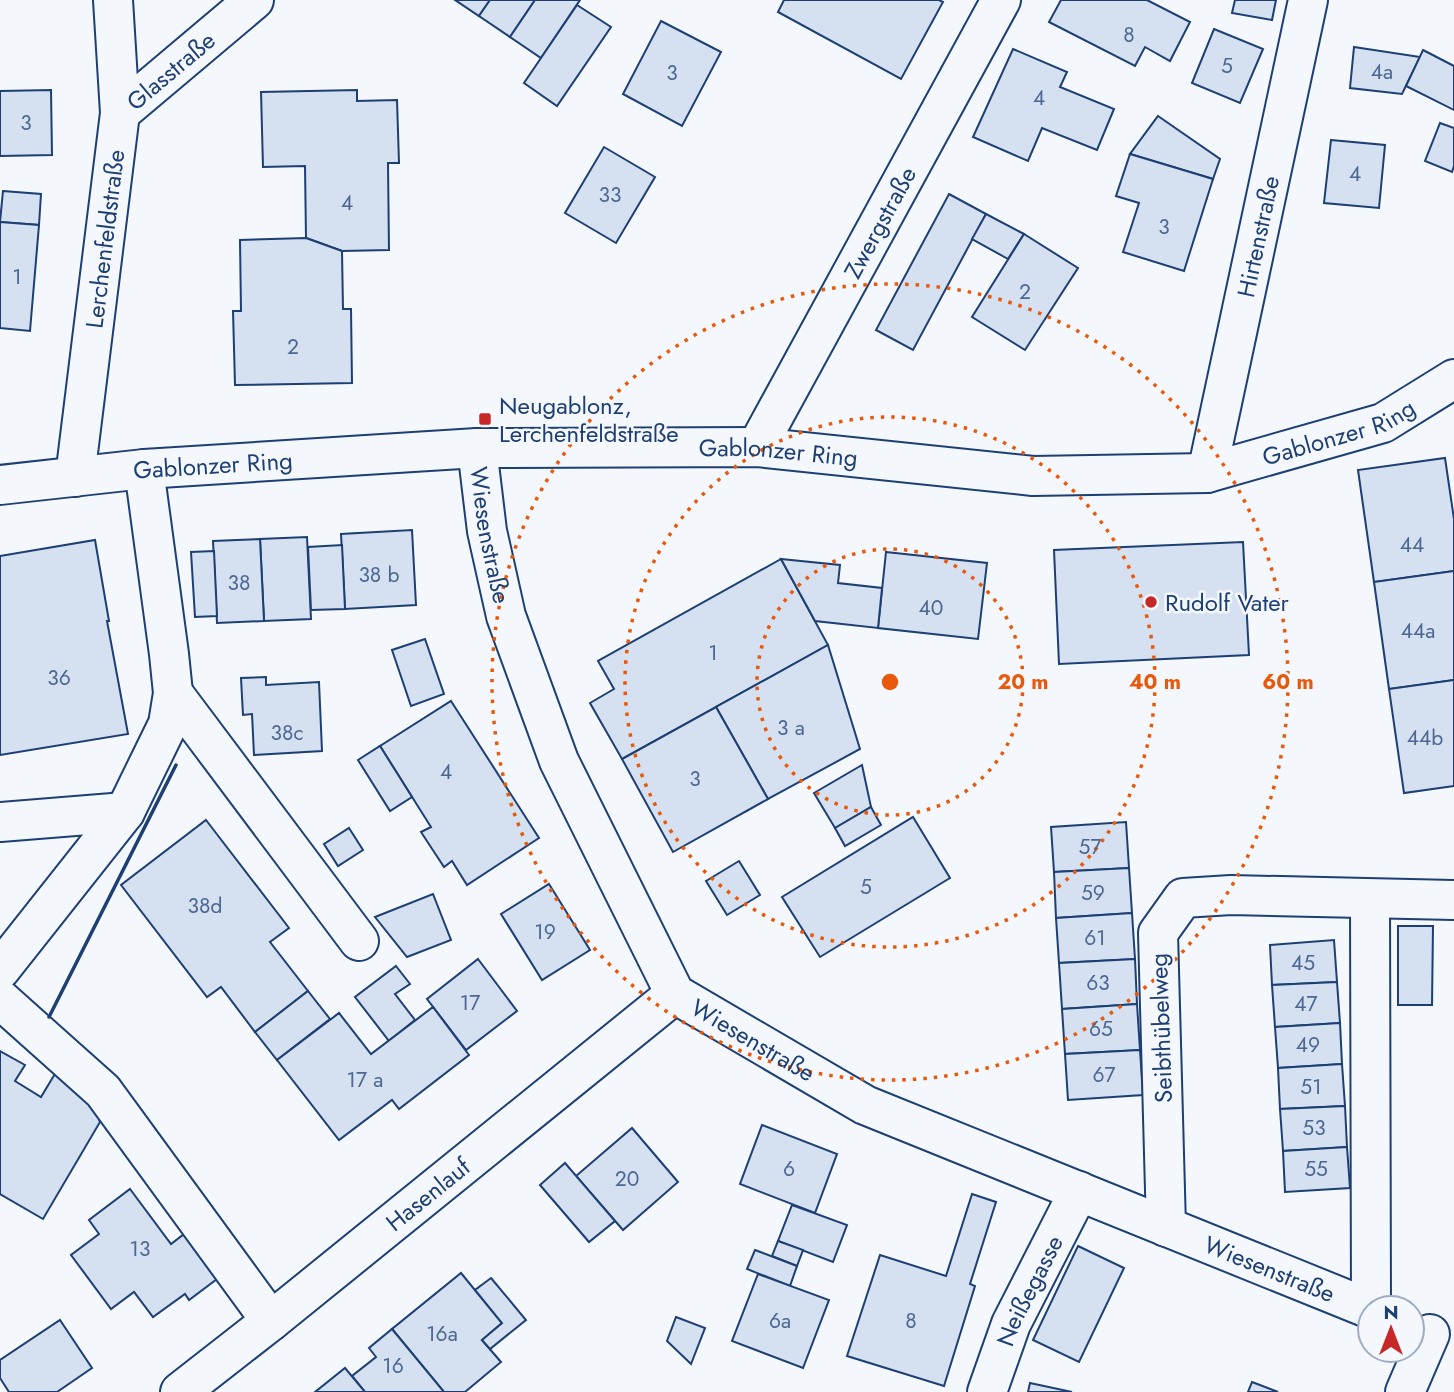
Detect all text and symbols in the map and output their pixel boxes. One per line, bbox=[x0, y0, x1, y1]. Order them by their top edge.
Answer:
house number: 8 bbox=[1123, 20, 1135, 50]
street label: Glasstraße bbox=[118, 23, 222, 118]
house number: 5 bbox=[1221, 51, 1233, 81]
house number: 4a bbox=[1371, 57, 1393, 87]
house number: 3 bbox=[666, 58, 678, 88]
house number: 4 bbox=[1033, 83, 1045, 113]
house number: 3 bbox=[20, 108, 32, 138]
street label: Lerchenfeldstraße bbox=[76, 147, 133, 330]
house number: 4 bbox=[1349, 159, 1361, 189]
street label: Zwergstraße bbox=[835, 160, 924, 285]
street label: Hirtenstraße bbox=[1228, 172, 1288, 300]
house number: 33 bbox=[599, 180, 621, 210]
house number: 4 bbox=[341, 188, 353, 218]
house number: 3 bbox=[1158, 212, 1170, 242]
house number: 1 bbox=[12, 262, 22, 292]
house number: 2 bbox=[1019, 277, 1031, 307]
house number: 2 bbox=[287, 332, 299, 362]
place label: Neugablonz, Lerchenfeldstraße bbox=[499, 388, 679, 451]
street label: Gablonzer Ring bbox=[1258, 390, 1422, 474]
marker: Neugablonz, Lerchenfeldstraße bbox=[477, 411, 493, 427]
street label: Gablonzer Ring bbox=[699, 429, 860, 475]
street label: Gablonzer Ring bbox=[131, 442, 294, 488]
street label: Wiesenstraße bbox=[462, 465, 520, 607]
house number: 44 bbox=[1400, 530, 1424, 560]
house number: 38 b bbox=[358, 560, 400, 590]
house number: 38 bbox=[228, 568, 250, 598]
place label: Rudolf Vater bbox=[1165, 585, 1290, 620]
house number: 40 bbox=[919, 593, 943, 623]
marker: Rudolf Vater bbox=[1143, 594, 1159, 610]
house number: 44a bbox=[1401, 616, 1435, 646]
house number: 1 bbox=[708, 638, 718, 668]
house number: 36 bbox=[47, 663, 71, 693]
text: 20 m bbox=[997, 667, 1049, 697]
text: 40 m bbox=[1129, 667, 1181, 697]
text: 60 m bbox=[1262, 667, 1314, 697]
centre of rings bbox=[878, 670, 902, 694]
house number: 3 a bbox=[777, 713, 805, 743]
house number: 38c bbox=[271, 718, 303, 748]
house number: 44b bbox=[1407, 723, 1443, 753]
house number: 4 bbox=[440, 757, 452, 787]
house number: 3 bbox=[689, 764, 701, 794]
house number: 57 bbox=[1079, 832, 1101, 862]
house number: 5 bbox=[860, 872, 872, 902]
house number: 59 bbox=[1081, 878, 1105, 908]
house number: 38d bbox=[188, 891, 222, 921]
house number: 19 bbox=[534, 917, 556, 947]
house number: 61 bbox=[1084, 923, 1106, 953]
house number: 45 bbox=[1291, 948, 1315, 978]
street label: Seibthübelweg bbox=[1141, 952, 1181, 1104]
house number: 63 bbox=[1086, 968, 1110, 998]
house number: 17 bbox=[460, 988, 480, 1018]
house number: 47 bbox=[1294, 989, 1318, 1019]
street label: Wiesenstraße bbox=[685, 990, 822, 1090]
house number: 65 bbox=[1089, 1014, 1113, 1044]
house number: 49 bbox=[1296, 1030, 1320, 1060]
house number: 67 bbox=[1092, 1060, 1116, 1090]
house number: 17 a bbox=[347, 1065, 383, 1095]
house number: 51 bbox=[1300, 1072, 1322, 1102]
house number: 53 bbox=[1302, 1113, 1326, 1143]
street label: Hasenlauf bbox=[378, 1148, 478, 1239]
house number: 6 bbox=[783, 1154, 795, 1184]
house number: 55 bbox=[1304, 1154, 1328, 1184]
house number: 20 bbox=[615, 1164, 639, 1194]
street label: Wiesenstraße bbox=[1199, 1226, 1340, 1311]
street label: Neißegasse bbox=[987, 1229, 1071, 1351]
house number: 13 bbox=[130, 1234, 150, 1264]
north arrow bbox=[1356, 1294, 1426, 1364]
text: N bbox=[1383, 1299, 1399, 1326]
house number: 6a bbox=[769, 1306, 791, 1336]
house number: 8 bbox=[905, 1306, 917, 1336]
house number: 16a bbox=[426, 1319, 458, 1349]
house number: 16 bbox=[382, 1351, 404, 1381]

